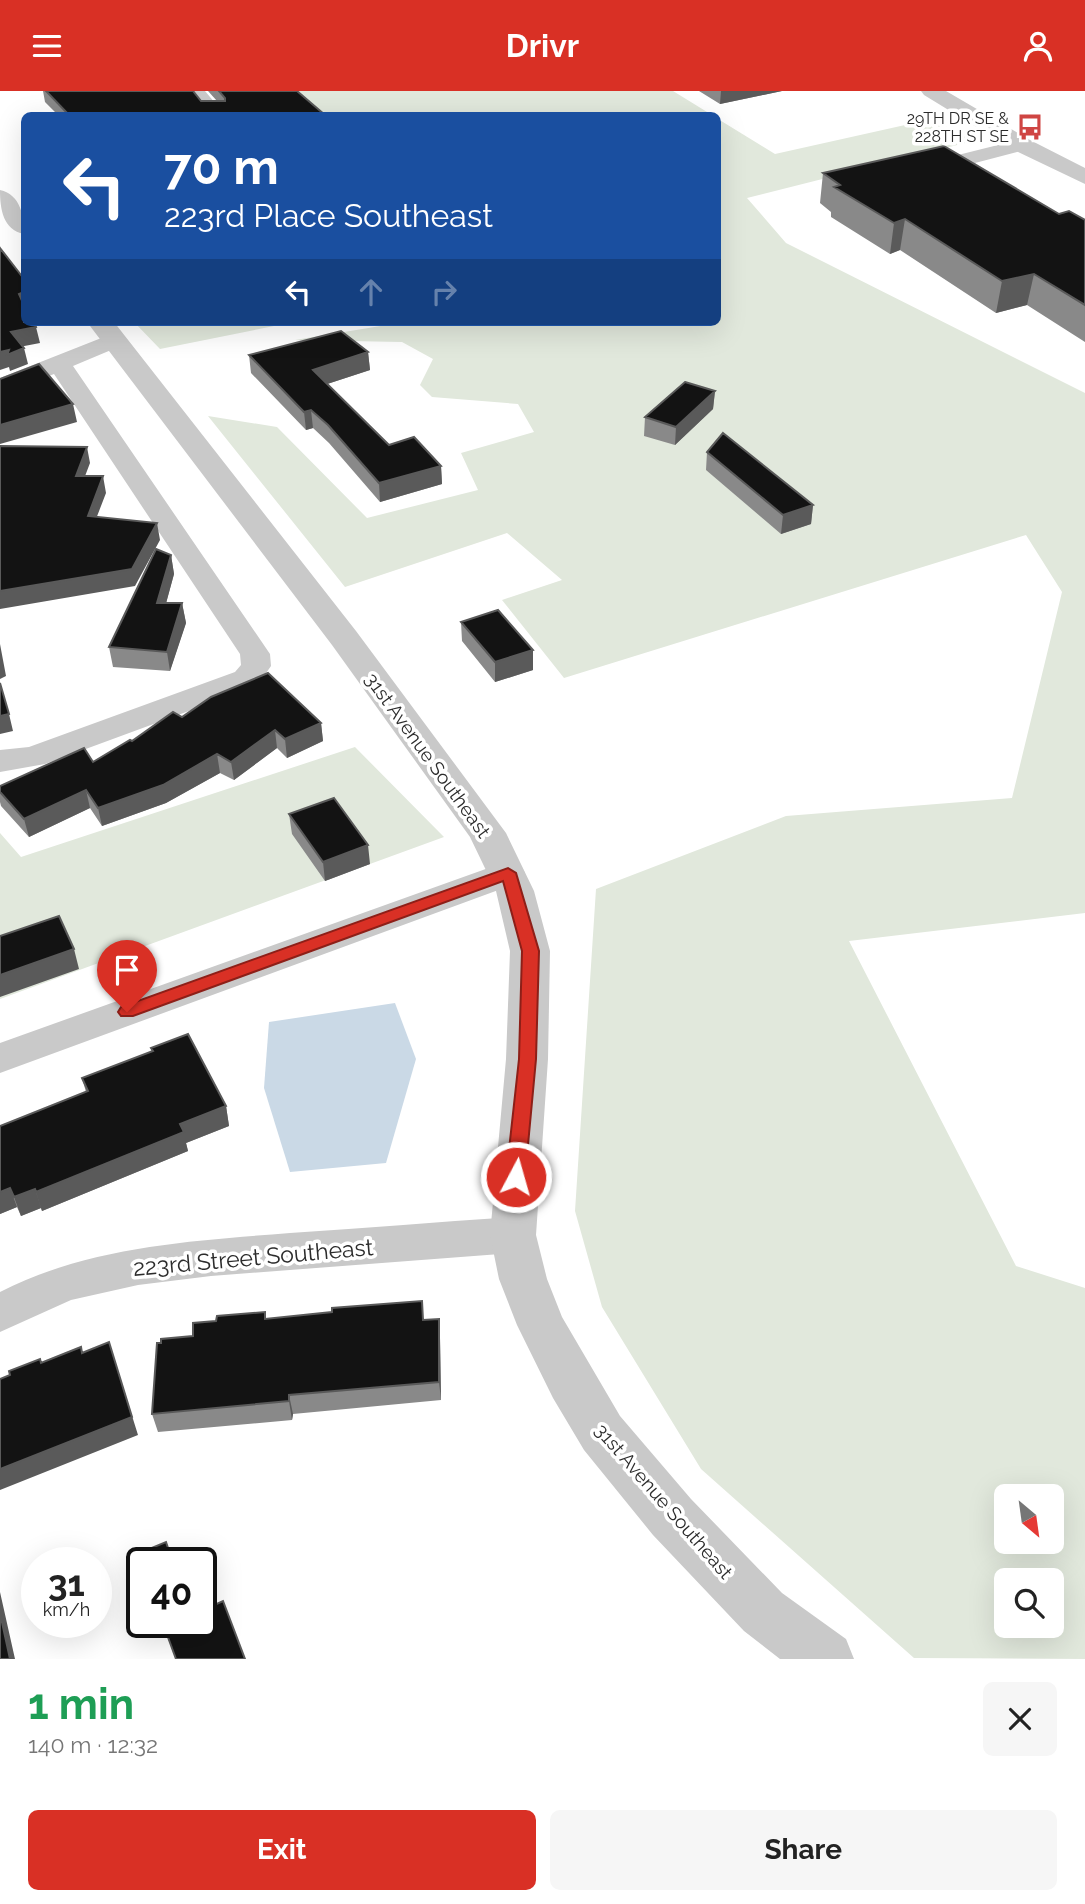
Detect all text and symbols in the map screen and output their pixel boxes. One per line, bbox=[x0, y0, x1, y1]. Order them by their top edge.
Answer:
icon: menu bbox=[28, 27, 66, 65]
text: Drivr bbox=[506, 27, 579, 64]
icon: person bbox=[1019, 27, 1057, 65]
place label: 29TH DR SE & 228TH ST SE bbox=[907, 109, 1009, 146]
bus stop icon: 29TH DR SE & 228TH ST SE bbox=[1015, 112, 1045, 142]
text: 70 m bbox=[164, 138, 279, 195]
icon: left bbox=[49, 140, 140, 231]
text: 223rd Place Southeast bbox=[164, 197, 493, 234]
icon: left bbox=[279, 273, 317, 311]
icon: ahead bbox=[352, 273, 390, 311]
icon: right bbox=[425, 273, 463, 311]
street label: 31st Avenue Southeast bbox=[361, 668, 496, 842]
pin bbox=[97, 940, 157, 1012]
icon: arrive bbox=[108, 951, 146, 989]
position arrow bbox=[479, 1140, 553, 1214]
street label: 223rd Street Southeast bbox=[132, 1233, 375, 1281]
street label: 31st Avenue Southeast bbox=[591, 1419, 738, 1583]
north arrow bbox=[994, 1484, 1064, 1554]
map controls bbox=[994, 1484, 1064, 1638]
speed limit sign: 40 bbox=[126, 1547, 217, 1638]
text: 31 bbox=[48, 1563, 85, 1604]
button: search bbox=[994, 1568, 1064, 1638]
text: km/h bbox=[43, 1599, 90, 1620]
text: 1 min bbox=[28, 1680, 134, 1729]
button: close bbox=[983, 1682, 1057, 1756]
text: 140 m · 12:32 bbox=[28, 1731, 158, 1758]
button: Exit bbox=[28, 1810, 536, 1890]
button: Share bbox=[550, 1810, 1057, 1890]

